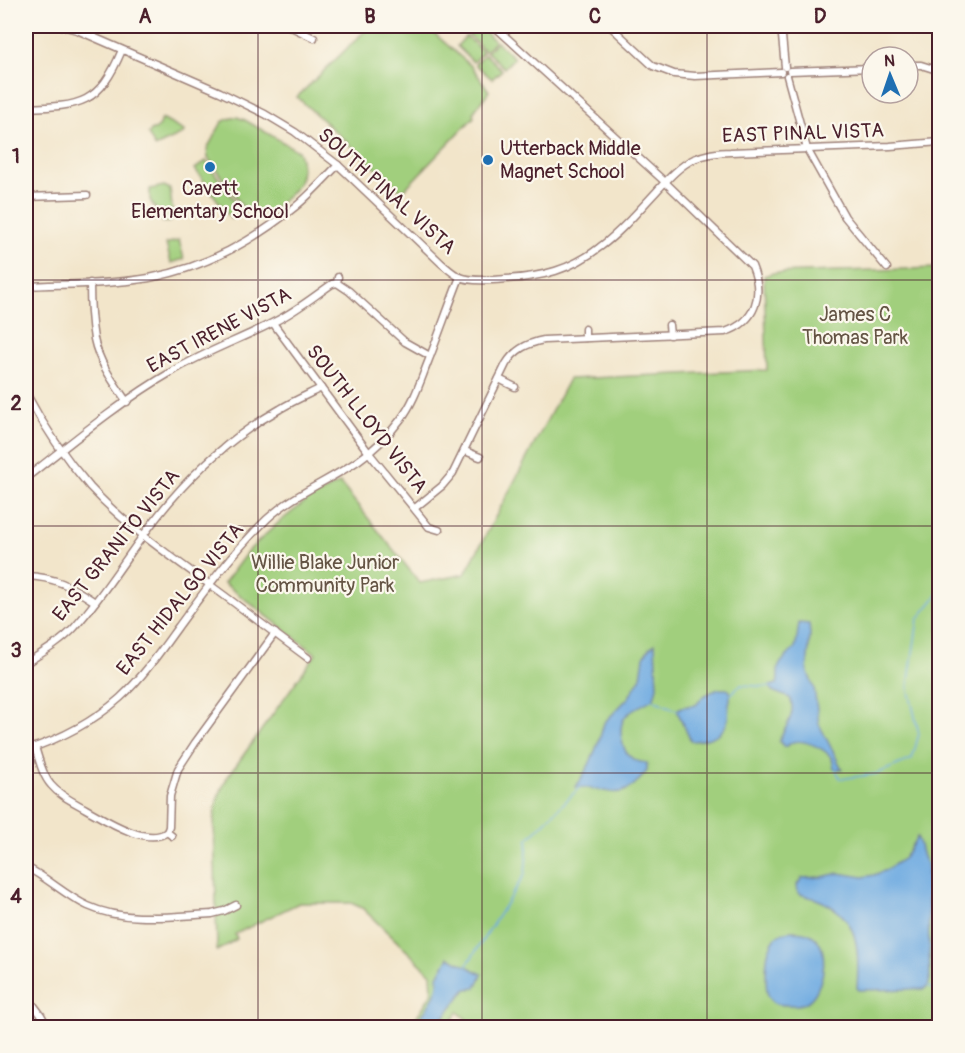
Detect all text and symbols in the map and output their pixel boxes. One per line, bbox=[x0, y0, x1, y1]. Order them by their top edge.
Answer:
text: A bbox=[139, 4, 152, 29]
text: B bbox=[364, 4, 376, 29]
text: C bbox=[589, 4, 601, 29]
text: D bbox=[814, 4, 827, 29]
north arrow bbox=[860, 45, 920, 105]
text: N bbox=[884, 51, 895, 71]
street label: EAST PINAL VISTA bbox=[722, 118, 884, 148]
street label: SOUTH PINAL VISTA bbox=[313, 122, 461, 260]
place label: Utterback Middle Magnet School bbox=[500, 136, 641, 184]
text: 1 bbox=[12, 144, 20, 169]
marker: Utterback Middle Magnet School bbox=[481, 153, 495, 167]
marker: Cavett Elementary School bbox=[203, 160, 217, 174]
place label: Cavett Elementary School bbox=[131, 176, 289, 224]
street label: EAST IRENE VISTA bbox=[143, 282, 295, 378]
park label: James C Thomas Park bbox=[802, 302, 909, 350]
street label: SOUTH LLOYD VISTA bbox=[301, 340, 433, 499]
text: 2 bbox=[10, 391, 22, 416]
street label: EAST GRANITO VISTA bbox=[47, 464, 185, 626]
street label: EAST HIDALGO VISTA bbox=[111, 518, 249, 680]
park label: Willie Blake Junior Community Park bbox=[251, 550, 399, 598]
text: 3 bbox=[10, 638, 22, 663]
text: 4 bbox=[10, 884, 22, 909]

